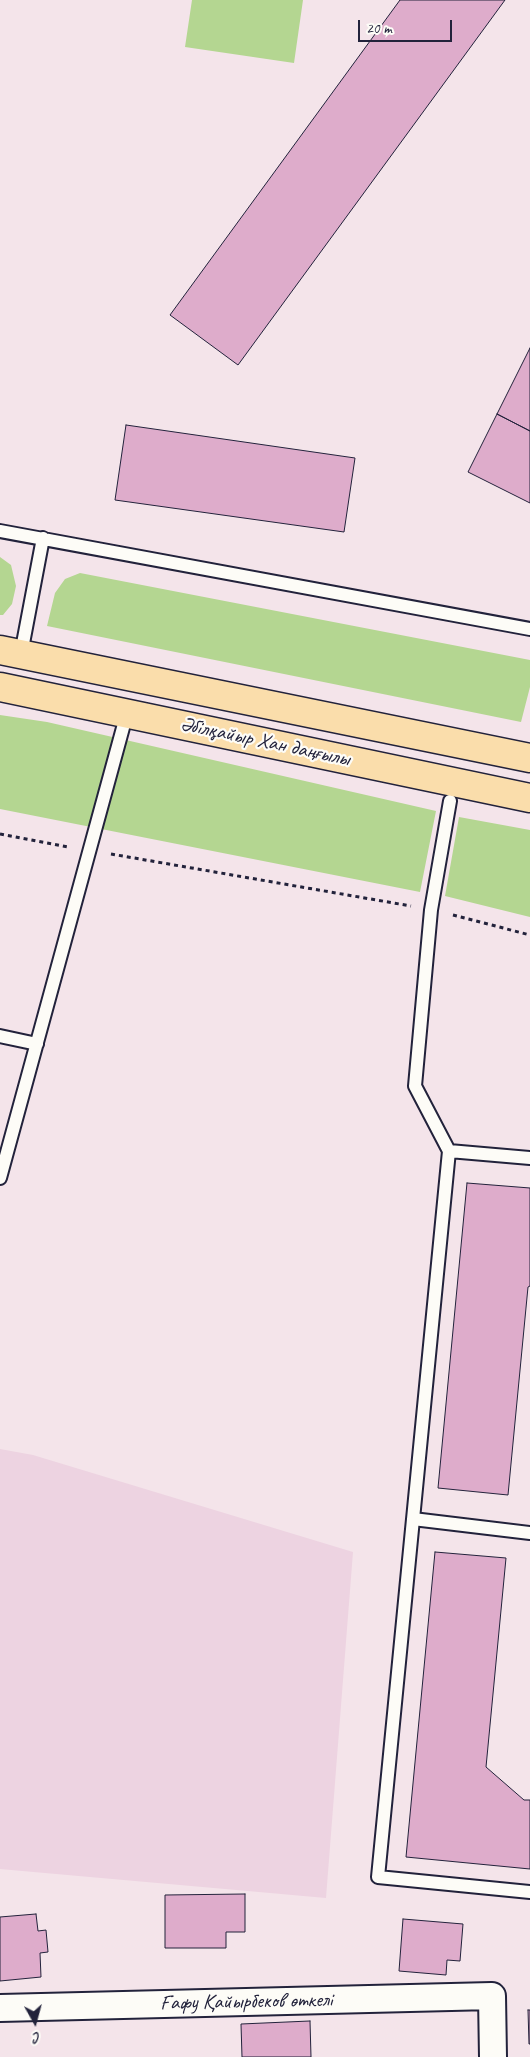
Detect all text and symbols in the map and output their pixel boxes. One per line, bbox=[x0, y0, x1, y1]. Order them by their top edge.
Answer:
scale bar bbox=[360, 10, 454, 42]
text: 20 m bbox=[366, 19, 392, 38]
street label: Әбілқайыр Хан даңғылы bbox=[178, 712, 352, 772]
street label: Ғафу Қайырбеков өткелі bbox=[159, 1988, 333, 2016]
north arrow bbox=[10, 1997, 60, 2047]
text: С bbox=[32, 2029, 41, 2046]

